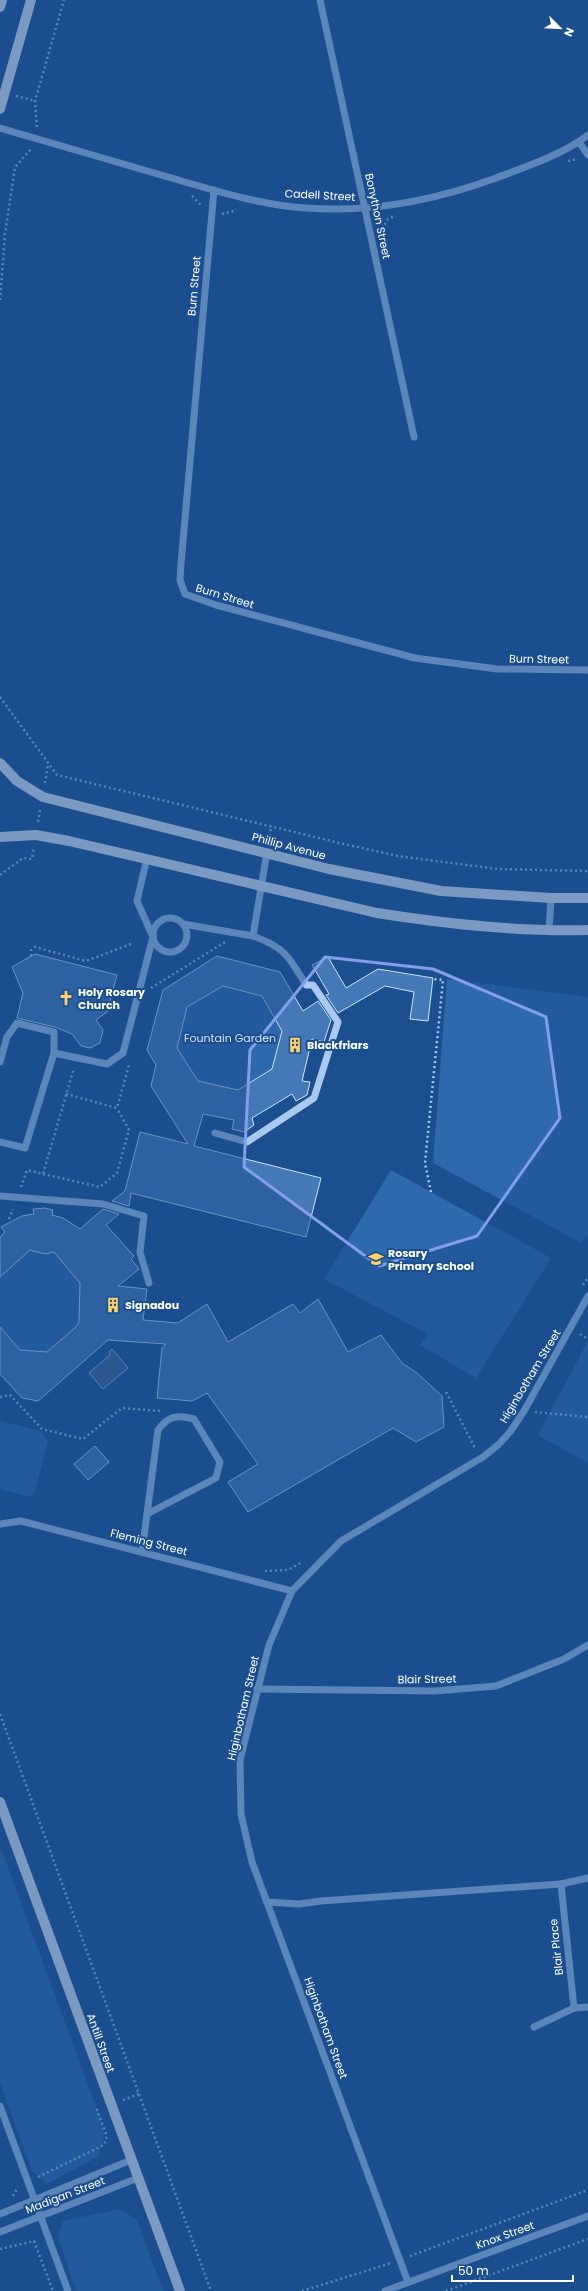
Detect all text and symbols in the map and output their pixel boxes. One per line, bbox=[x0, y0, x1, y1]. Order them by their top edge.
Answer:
north arrow bbox=[540, 8, 580, 48]
text: N bbox=[560, 25, 578, 39]
street label: Bonython Street bbox=[361, 172, 395, 260]
street label: Cadell Street bbox=[284, 185, 356, 205]
street label: Burn Street bbox=[183, 255, 205, 317]
street label: Burn Street bbox=[194, 580, 256, 612]
street label: Burn Street bbox=[509, 650, 569, 668]
street label: Phillip Avenue bbox=[250, 828, 328, 864]
place label: Holy Rosary Church bbox=[78, 984, 145, 1013]
church icon: Holy Rosary Church bbox=[57, 989, 75, 1007]
park label: Fountain Garden bbox=[184, 1030, 276, 1046]
building icon: Blackfriars bbox=[286, 1036, 304, 1054]
place label: Blackfriars bbox=[307, 1037, 369, 1053]
place label: Rosary Primary School bbox=[388, 1245, 474, 1274]
school or university icon: Rosary Primary School bbox=[367, 1250, 385, 1268]
building icon: Signadou bbox=[104, 1296, 122, 1314]
place label: Signadou bbox=[125, 1297, 179, 1313]
street label: Higinbotham Street bbox=[496, 1326, 564, 1426]
street label: Fleming Street bbox=[109, 1525, 189, 1559]
street label: Higinbotham Street bbox=[223, 1654, 263, 1762]
street label: Blair Street bbox=[397, 1670, 457, 1688]
street label: Blair Place bbox=[545, 1918, 567, 1976]
street label: Higinbotham Street bbox=[300, 1975, 352, 2081]
street label: Antill Street bbox=[83, 2011, 119, 2075]
street label: Madigan Street bbox=[23, 2172, 107, 2218]
street label: Knox Street bbox=[474, 2217, 536, 2253]
scale bar bbox=[452, 2257, 573, 2283]
text: 50 m bbox=[458, 2262, 489, 2279]

